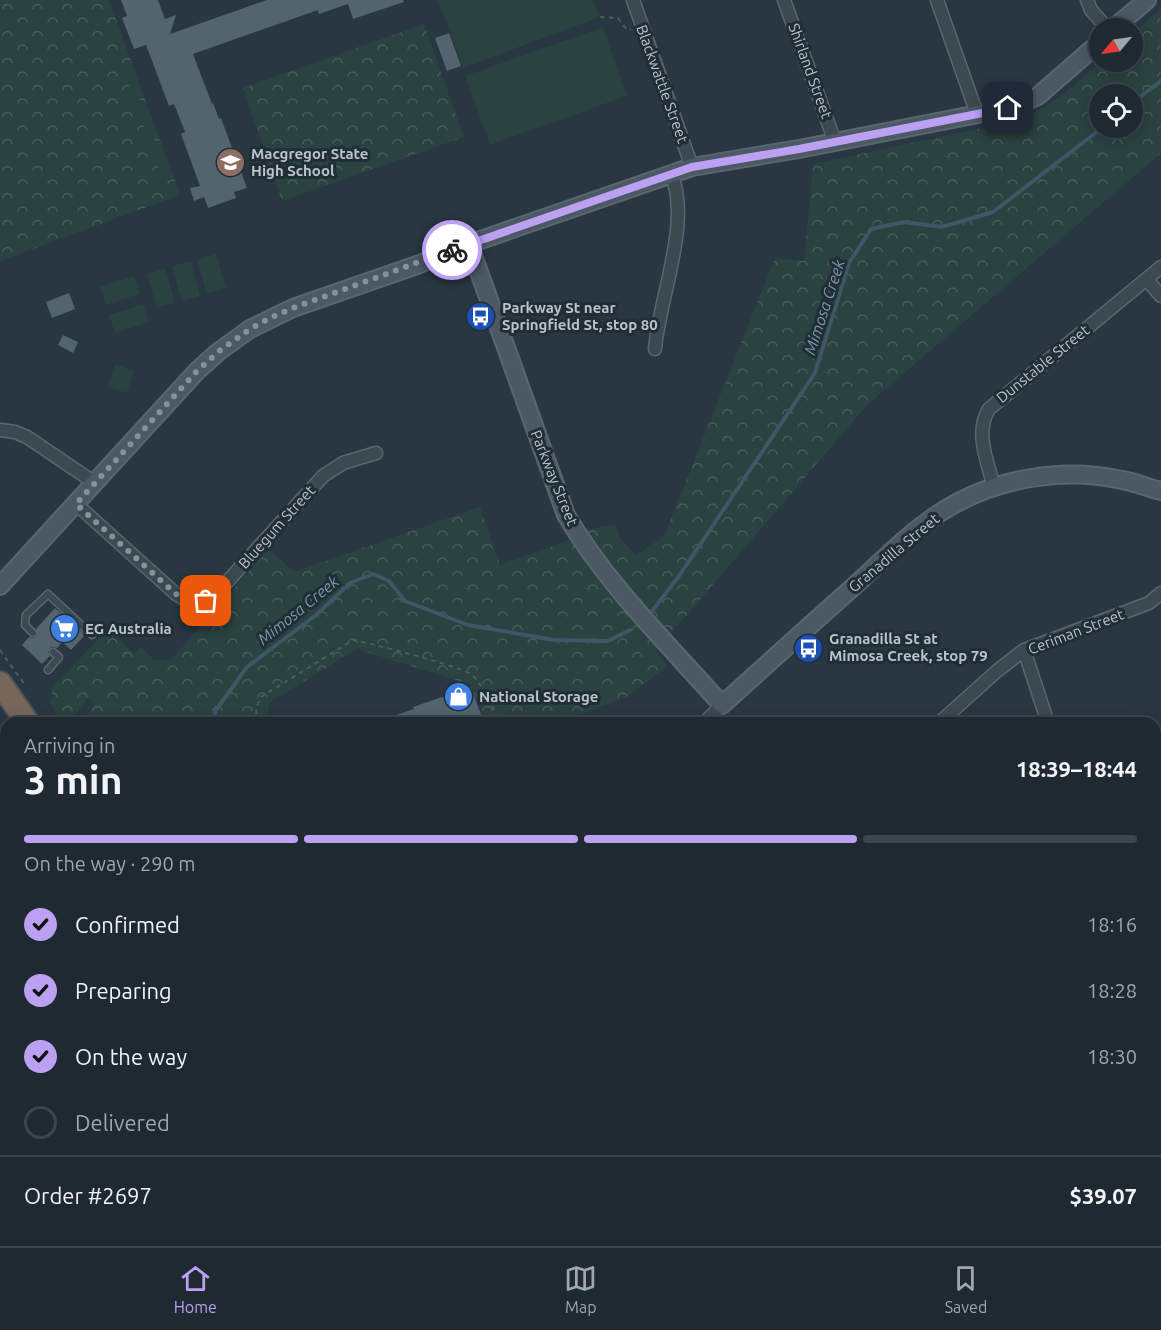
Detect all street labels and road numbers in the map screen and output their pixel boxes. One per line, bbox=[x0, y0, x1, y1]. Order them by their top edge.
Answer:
street label: Shirland Street bbox=[785, 21, 836, 121]
street label: Blackwattle Street bbox=[633, 22, 692, 145]
street label: Dunstable Street bbox=[993, 321, 1092, 406]
street label: Parkway Street bbox=[528, 427, 581, 528]
street label: Bluegum Street bbox=[235, 482, 318, 572]
street label: Granadilla Street bbox=[845, 510, 942, 595]
street label: Ceriman Street bbox=[1025, 605, 1126, 658]

